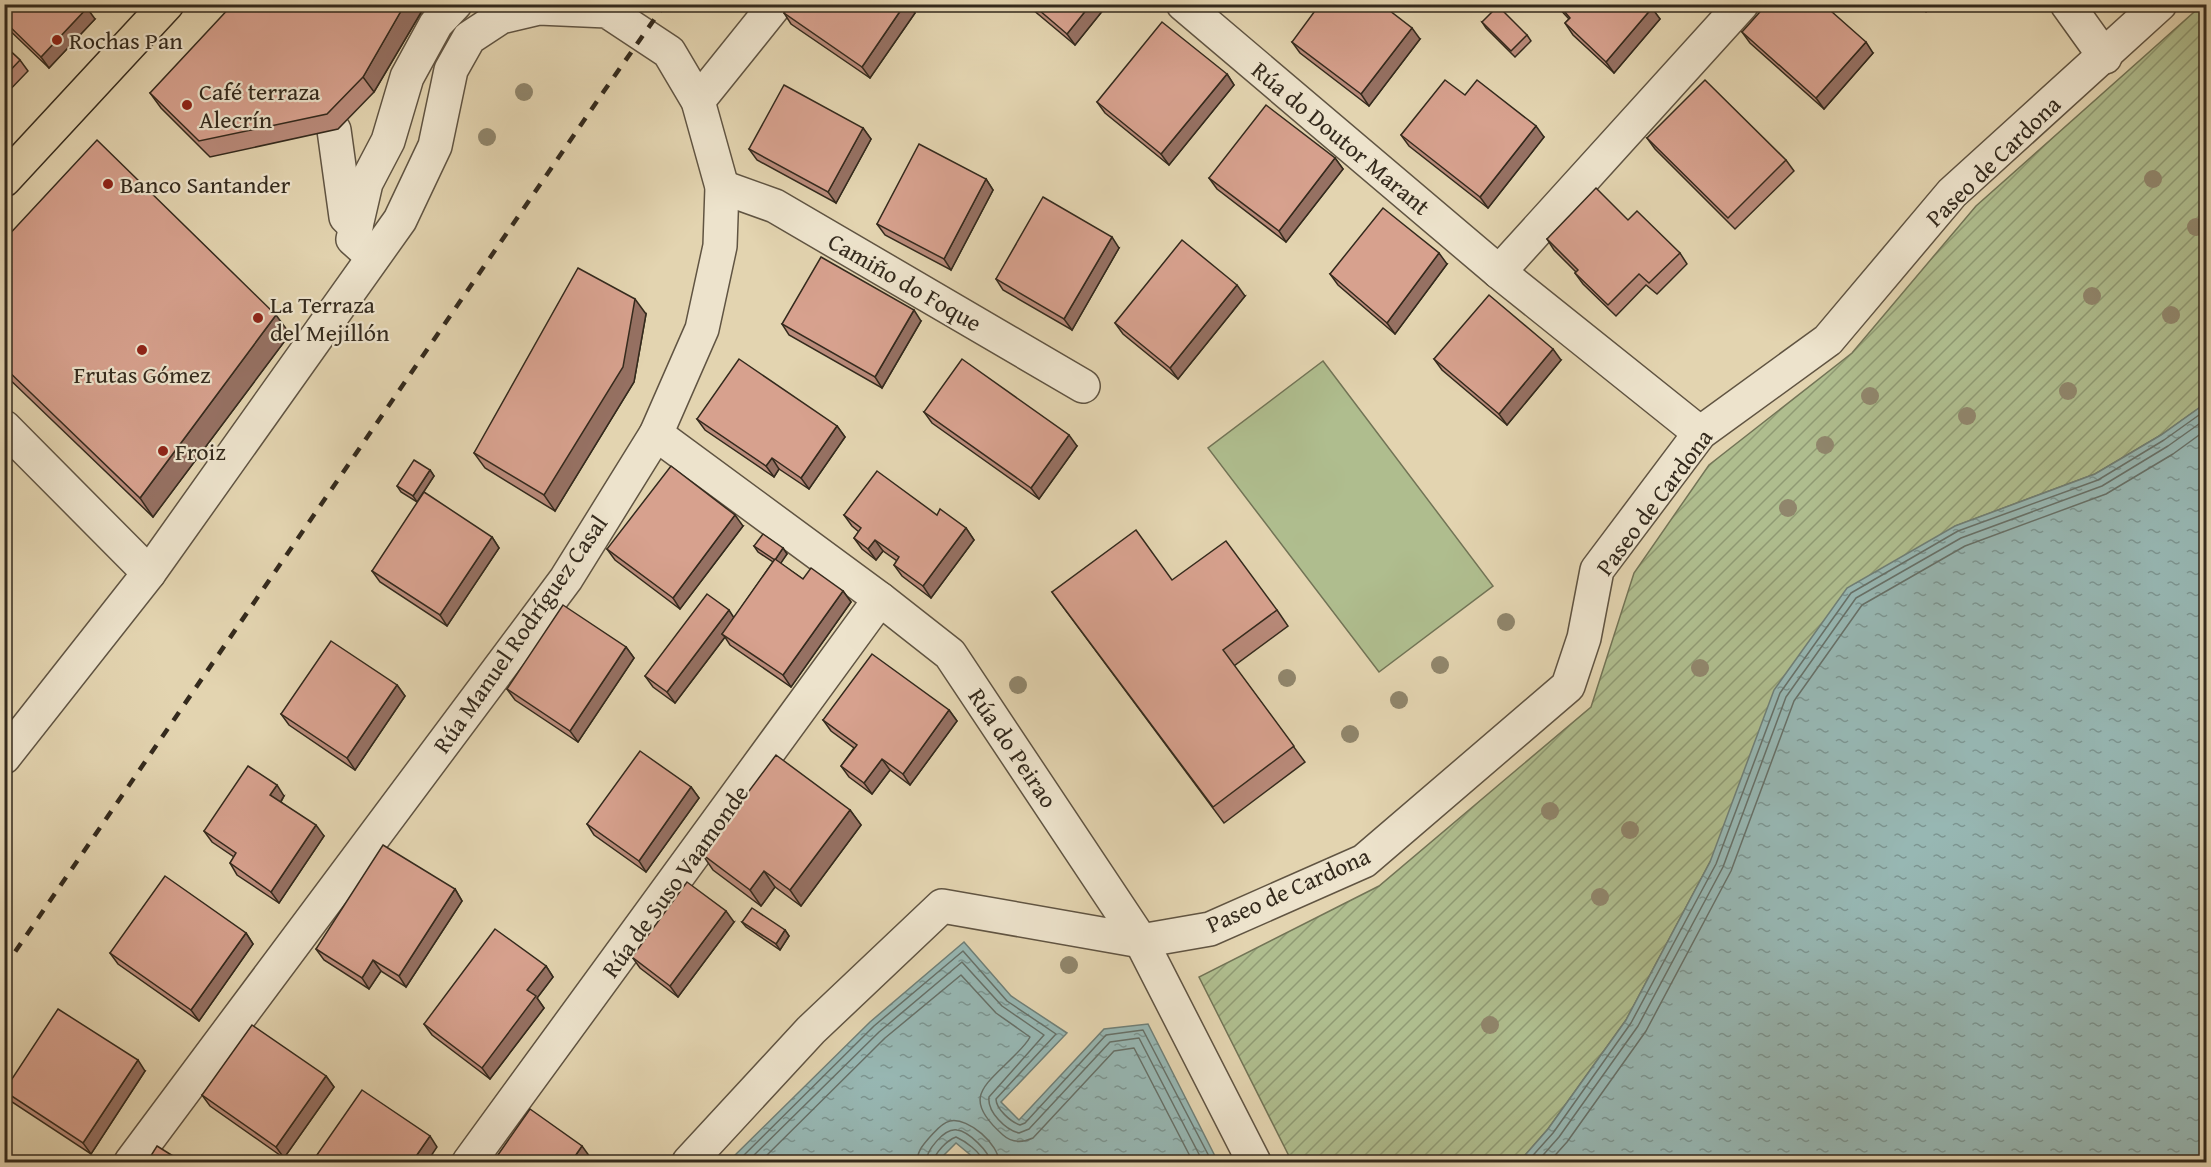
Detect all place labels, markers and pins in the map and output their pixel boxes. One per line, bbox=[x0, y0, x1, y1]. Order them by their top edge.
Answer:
place label: Rochas Pan bbox=[69, 23, 183, 58]
marker: Rochas Pan bbox=[50, 33, 64, 47]
place label: Café terraza Alecrín bbox=[199, 74, 321, 137]
marker: Café terraza Alecrín bbox=[180, 98, 194, 112]
place label: Banco Santander bbox=[120, 167, 291, 202]
marker: Banco Santander bbox=[101, 177, 115, 191]
place label: La Terraza del Mejillón bbox=[270, 287, 390, 350]
marker: La Terraza del Mejillón bbox=[251, 311, 265, 325]
marker: Frutas Gómez bbox=[135, 343, 149, 357]
place label: Frutas Gómez bbox=[74, 357, 210, 392]
place label: Froiz bbox=[175, 434, 226, 469]
marker: Froiz bbox=[156, 444, 170, 458]

